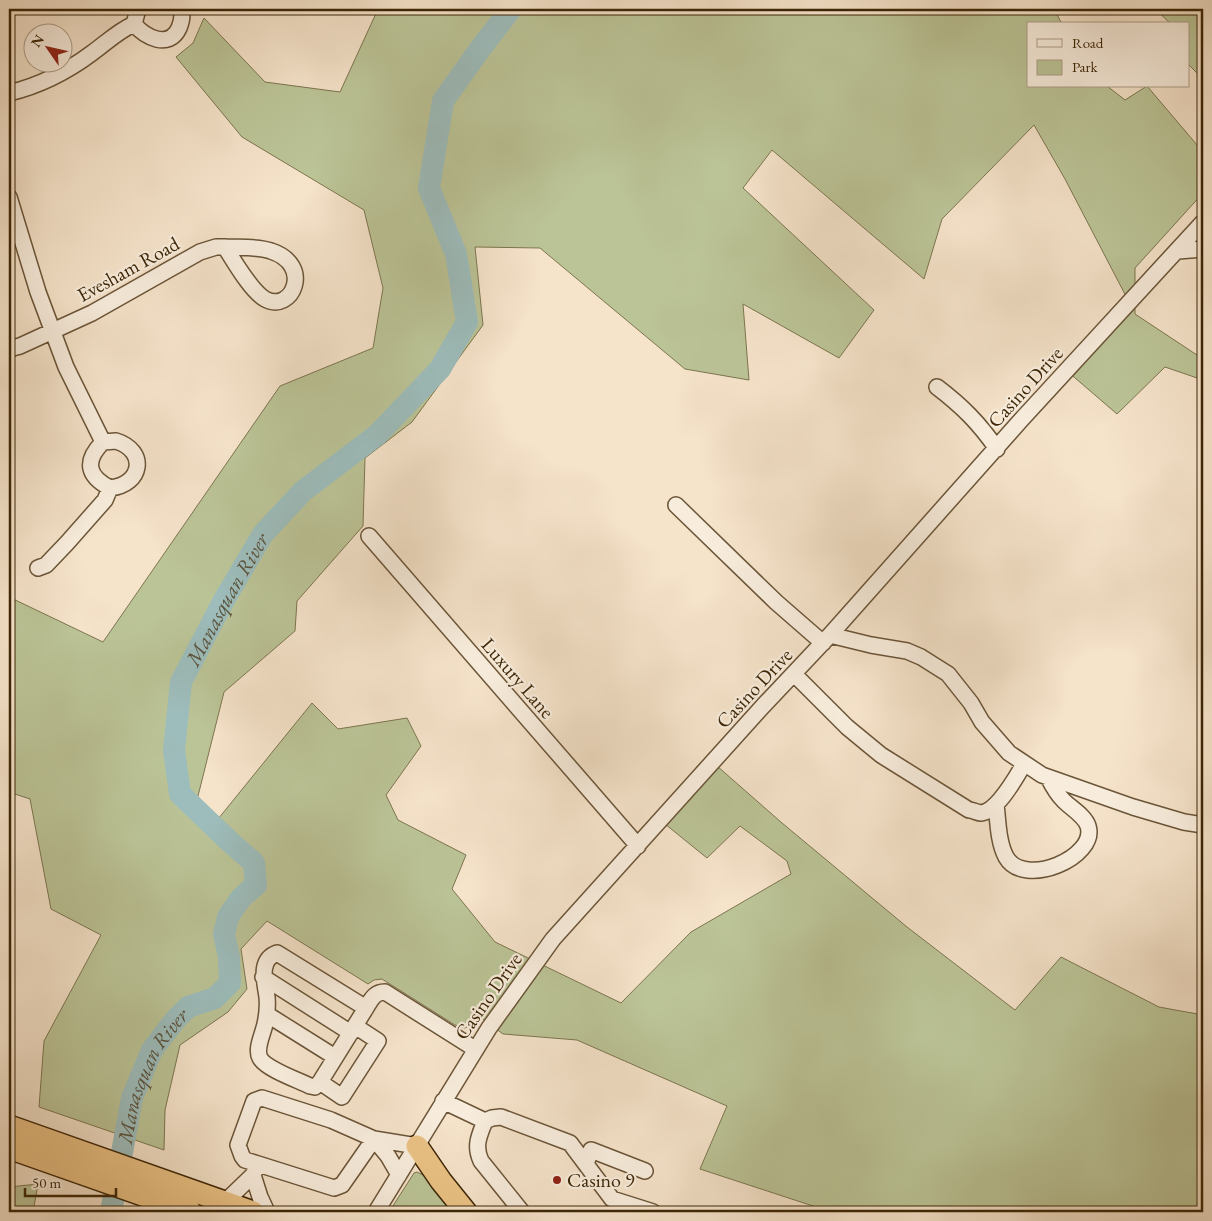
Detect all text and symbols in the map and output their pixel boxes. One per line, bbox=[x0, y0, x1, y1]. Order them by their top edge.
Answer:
north arrow bbox=[22, 22, 72, 72]
legend bbox=[1027, 22, 1190, 88]
text: N bbox=[27, 30, 48, 50]
text: Road bbox=[1072, 33, 1104, 52]
text: Park bbox=[1072, 57, 1099, 76]
street label: Evesham Road bbox=[72, 230, 184, 308]
street label: Casino Drive bbox=[982, 341, 1068, 433]
water label: Manasquan River bbox=[178, 527, 275, 672]
street label: Luxury Lane bbox=[476, 632, 560, 724]
street label: Casino Drive bbox=[710, 642, 798, 734]
street label: Casino Drive bbox=[448, 947, 528, 1045]
water label: Manasquan River bbox=[110, 1001, 194, 1148]
scale bar bbox=[25, 1166, 116, 1198]
place label: Casino 9 bbox=[567, 1167, 635, 1193]
text: 50 m bbox=[32, 1173, 61, 1192]
marker: Casino 9 bbox=[551, 1174, 563, 1186]

